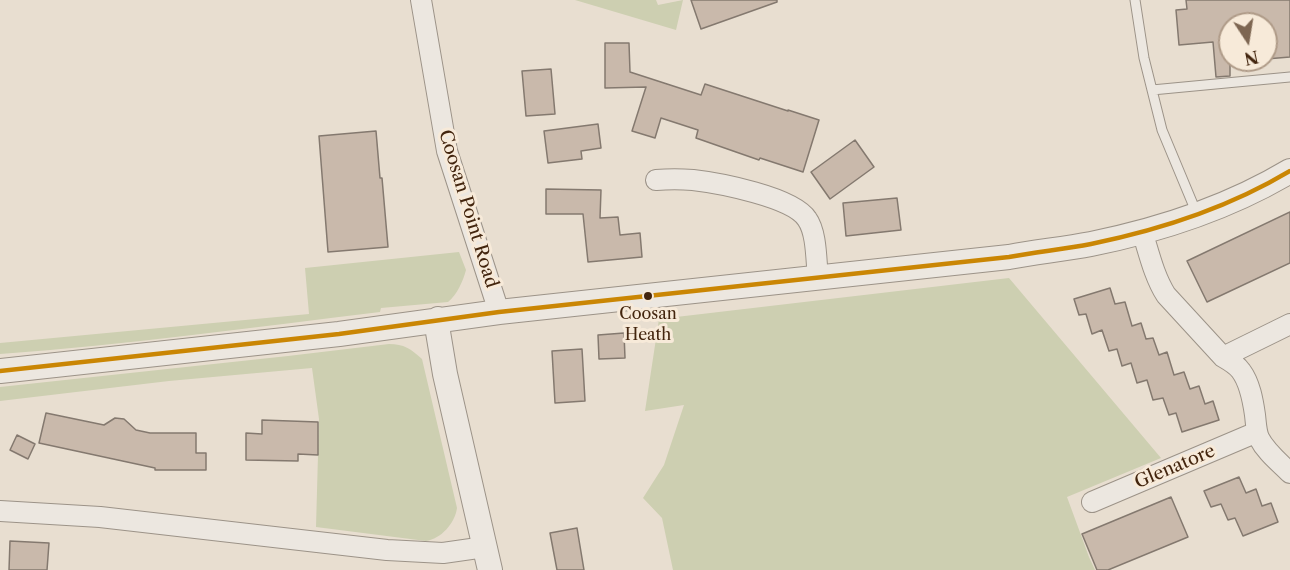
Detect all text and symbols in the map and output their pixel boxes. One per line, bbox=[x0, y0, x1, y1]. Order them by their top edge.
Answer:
north arrow bbox=[1218, 12, 1278, 72]
text: N bbox=[1242, 46, 1260, 69]
street label: Coosan Point Road bbox=[434, 127, 502, 291]
marker: Coosan Heath bbox=[642, 290, 654, 302]
place label: Coosan Heath bbox=[619, 304, 677, 342]
street label: Glenatore bbox=[1131, 440, 1219, 494]

